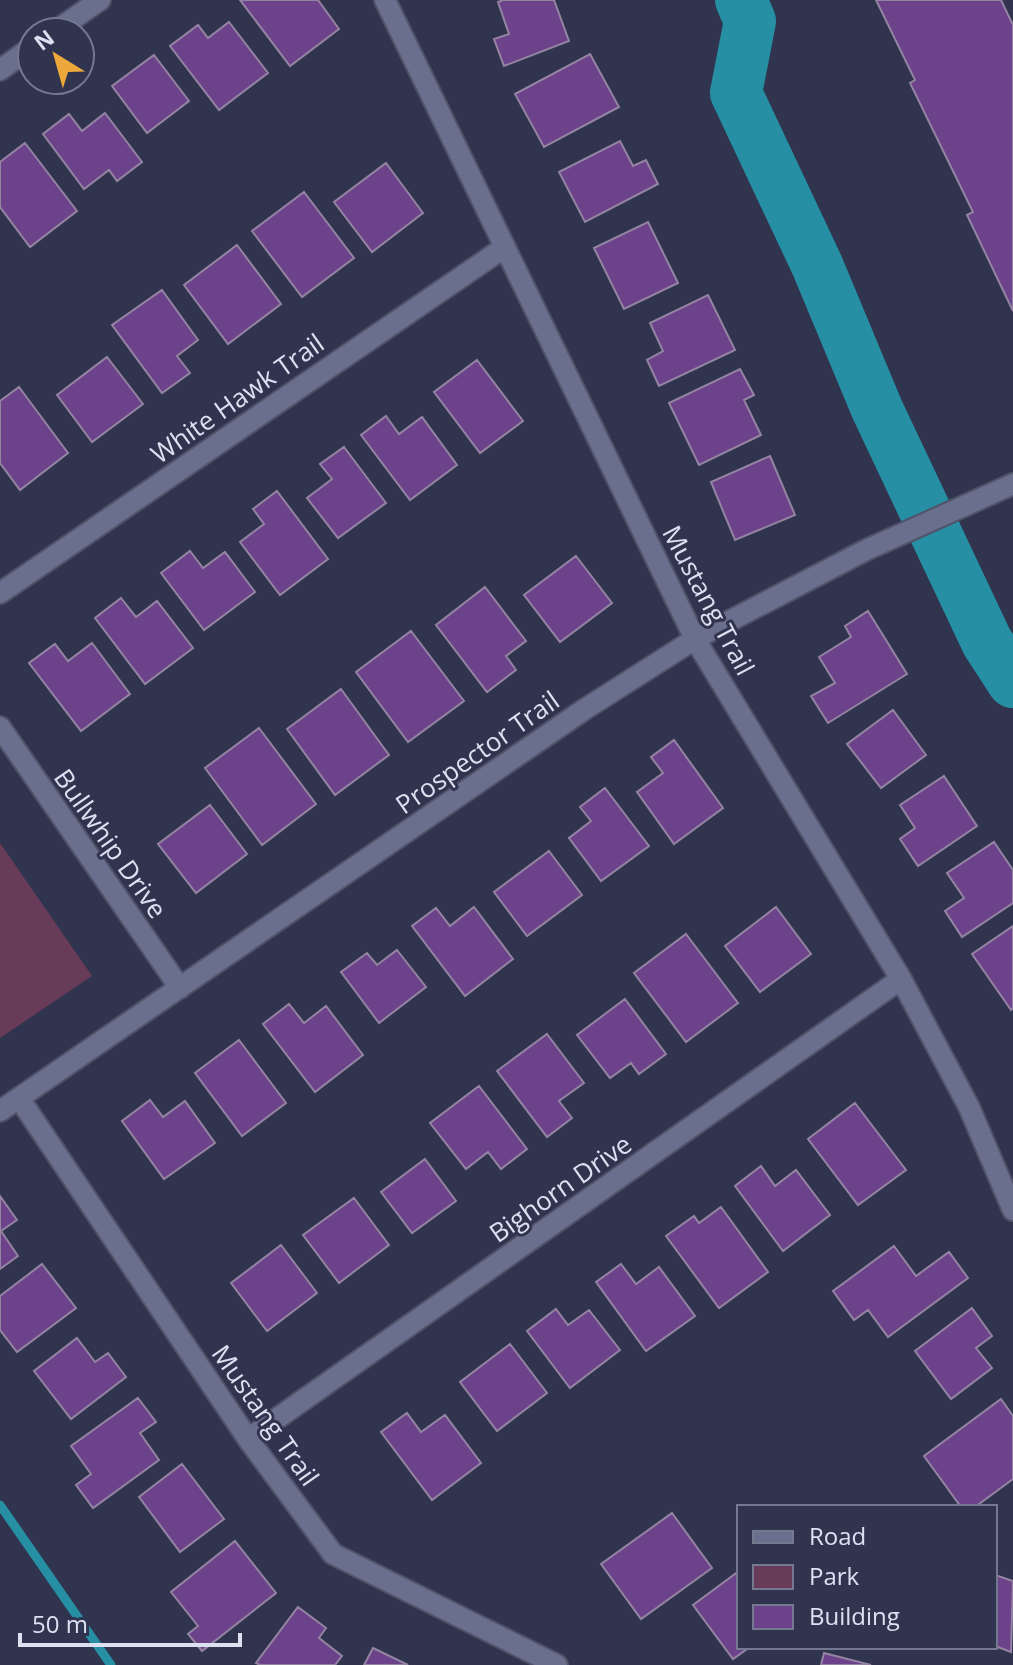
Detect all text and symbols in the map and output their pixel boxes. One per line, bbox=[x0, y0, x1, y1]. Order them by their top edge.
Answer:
north arrow bbox=[16, 16, 96, 96]
text: N bbox=[27, 22, 60, 57]
street label: White Hawk Trail bbox=[143, 325, 331, 471]
street label: Mustang Trail bbox=[654, 519, 764, 681]
street label: Prospector Trail bbox=[388, 682, 566, 822]
street label: Bullwhip Drive bbox=[46, 761, 176, 925]
street label: Bighorn Drive bbox=[482, 1126, 638, 1250]
street label: Mustang Trail bbox=[204, 1337, 328, 1493]
legend bbox=[737, 1505, 997, 1649]
text: Road bbox=[809, 1519, 866, 1552]
text: Park bbox=[809, 1559, 860, 1592]
scale bar bbox=[20, 1597, 240, 1647]
text: Building bbox=[809, 1599, 900, 1632]
text: 50 m bbox=[32, 1607, 88, 1640]

